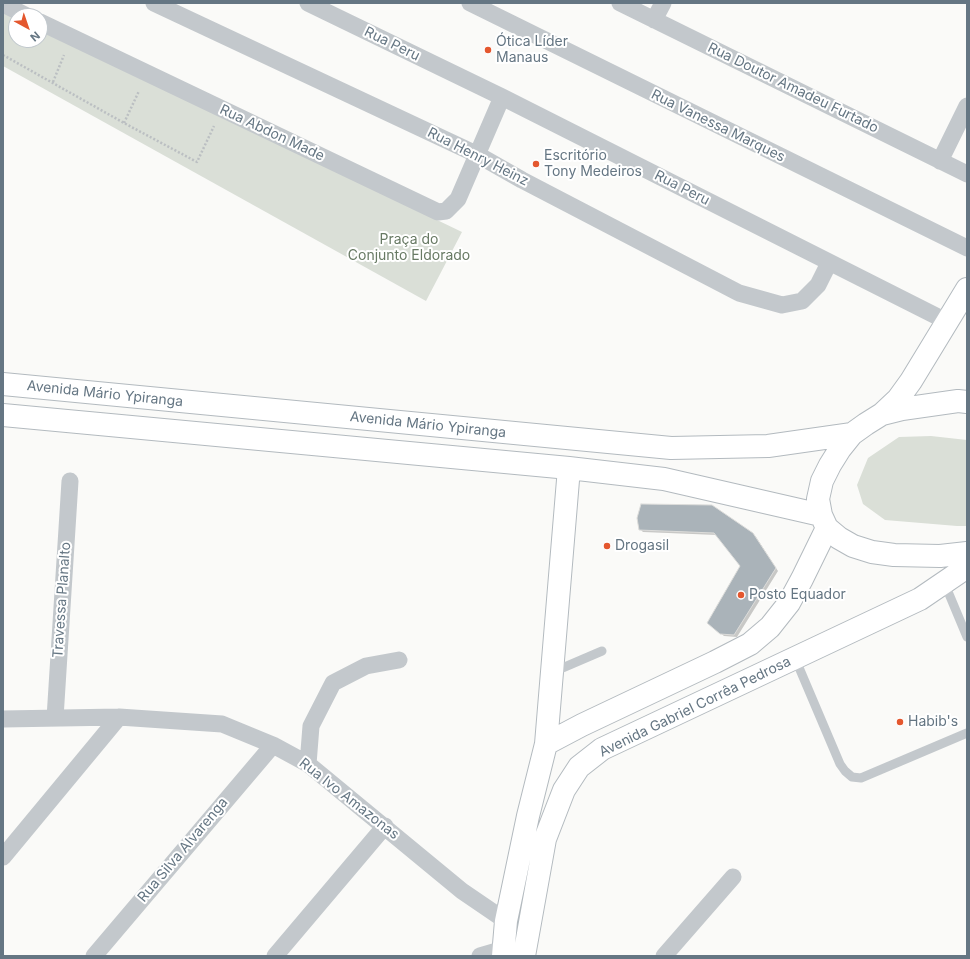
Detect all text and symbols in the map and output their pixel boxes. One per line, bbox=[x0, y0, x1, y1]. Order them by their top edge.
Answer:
north arrow bbox=[8, 8, 48, 48]
street label: Rua Peru bbox=[362, 23, 422, 65]
text: N bbox=[27, 28, 43, 44]
place label: Ótica Líder Manaus bbox=[496, 34, 568, 66]
street label: Rua Doutor Amadeu Furtado bbox=[705, 39, 881, 137]
marker: Ótica Líder Manaus bbox=[483, 45, 493, 55]
street label: Rua Vanessa Marques bbox=[648, 86, 788, 166]
street label: Rua Abdon Made bbox=[217, 101, 327, 165]
street label: Rua Henry Heinz bbox=[425, 124, 531, 190]
place label: Escritório Tony Medeiros bbox=[544, 148, 642, 180]
marker: Escritório Tony Medeiros bbox=[531, 159, 541, 169]
street label: Rua Peru bbox=[652, 167, 712, 209]
park label: Praça do Conjunto Eldorado bbox=[348, 232, 470, 264]
street label: Avenida Mário Ypiranga bbox=[26, 377, 184, 411]
street label: Avenida Mário Ypiranga bbox=[349, 408, 507, 442]
place label: Drogasil bbox=[615, 538, 669, 554]
street label: Travessa Planalto bbox=[50, 541, 74, 659]
marker: Drogasil bbox=[602, 541, 612, 551]
place label: Posto Equador bbox=[749, 587, 846, 603]
marker: Posto Equador bbox=[736, 590, 746, 600]
street label: Avenida Gabriel Corrêa Pedrosa bbox=[596, 653, 794, 761]
place label: Habib's bbox=[908, 714, 958, 730]
marker: Habib's bbox=[895, 717, 905, 727]
street label: Rua Ivo Amazonas bbox=[296, 755, 402, 843]
street label: Rua Silva Alvarenga bbox=[134, 794, 232, 906]

